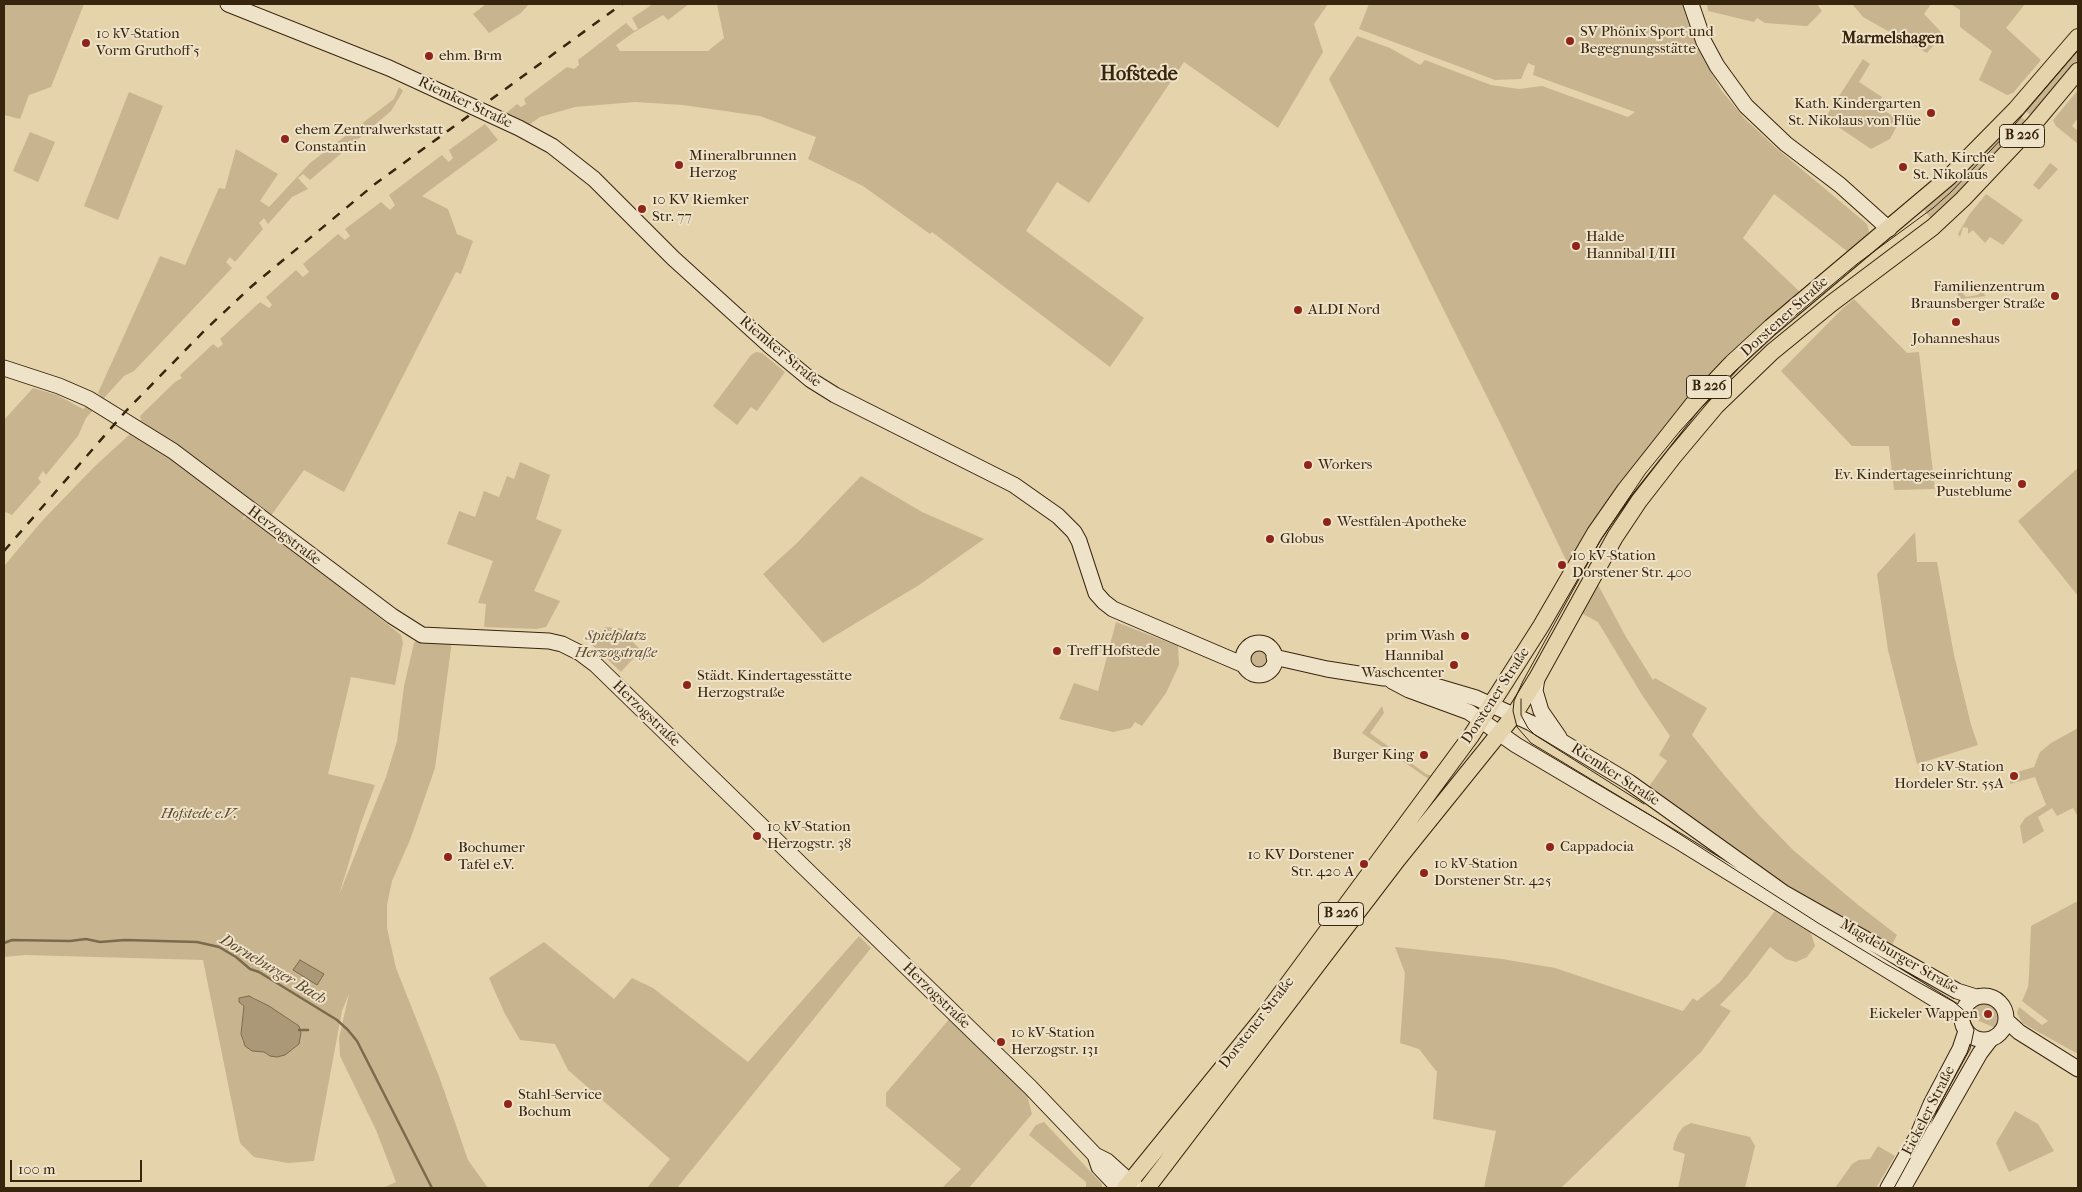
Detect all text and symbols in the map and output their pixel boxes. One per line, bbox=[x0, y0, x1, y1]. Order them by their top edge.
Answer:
place label: SV Phönix Sport und Begegnungsstätte bbox=[1580, 23, 1714, 58]
place label: 10 kV-Station Vorm Gruthoff 5 bbox=[96, 25, 200, 60]
district label: Marmelshagen bbox=[1842, 29, 1944, 49]
marker: SV Phönix Sport und Begegnungsstätte bbox=[1564, 35, 1576, 47]
marker: 10 kV-Station Vorm Gruthoff 5 bbox=[80, 37, 92, 49]
place label: ehm. Brm bbox=[439, 47, 502, 65]
marker: ehm. Brm bbox=[423, 50, 435, 62]
district label: Hofstede bbox=[1100, 63, 1178, 87]
street label: Riemker Straße bbox=[415, 73, 515, 133]
place label: Kath. Kindergarten St. Nikolaus von Flüe bbox=[1788, 95, 1921, 130]
marker: Kath. Kindergarten St. Nikolaus von Flüe bbox=[1925, 107, 1937, 119]
place label: ehem Zentralwerkstatt Constantin bbox=[295, 121, 443, 156]
road number: B 226 bbox=[2000, 124, 2044, 148]
marker: ehem Zentralwerkstatt Constantin bbox=[279, 133, 291, 145]
place label: Mineralbrunnen Herzog bbox=[689, 147, 797, 182]
place label: Kath. Kirche St. Nikolaus bbox=[1913, 149, 1995, 184]
marker: Mineralbrunnen Herzog bbox=[673, 159, 685, 171]
marker: Kath. Kirche St. Nikolaus bbox=[1897, 161, 1909, 173]
place label: 10 KV Riemker Str. 77 bbox=[652, 191, 749, 226]
marker: 10 KV Riemker Str. 77 bbox=[636, 203, 648, 215]
place label: Halde Hannibal I/III bbox=[1586, 228, 1676, 263]
marker: Halde Hannibal I/III bbox=[1570, 240, 1582, 252]
street label: Dorstener Straße bbox=[1738, 273, 1832, 361]
place label: Familienzentrum Braunsberger Straße bbox=[1911, 278, 2045, 313]
marker: Familienzentrum Braunsberger Straße bbox=[2049, 290, 2061, 302]
place label: ALDI Nord bbox=[1308, 301, 1380, 319]
marker: ALDI Nord bbox=[1292, 304, 1304, 316]
street label: Riemker Straße bbox=[735, 312, 825, 392]
marker: Johanneshaus bbox=[1950, 316, 1962, 328]
place label: Johanneshaus bbox=[1912, 330, 2000, 348]
road number: B 226 bbox=[1686, 376, 1732, 398]
place label: Workers bbox=[1318, 456, 1372, 474]
marker: Workers bbox=[1302, 459, 1314, 471]
place label: Ev. Kindertageseinrichtung Pusteblume bbox=[1834, 466, 2012, 501]
marker: Ev. Kindertageseinrichtung Pusteblume bbox=[2016, 478, 2028, 490]
street label: Herzogstraße bbox=[244, 502, 324, 570]
place label: Westfalen-Apotheke bbox=[1337, 513, 1466, 531]
marker: Westfalen-Apotheke bbox=[1321, 516, 1333, 528]
place label: Globus bbox=[1280, 530, 1324, 548]
marker: Globus bbox=[1264, 533, 1276, 545]
place label: 10 kV-Station Dorstener Str. 400 bbox=[1572, 547, 1692, 582]
marker: 10 kV-Station Dorstener Str. 400 bbox=[1556, 559, 1568, 571]
park label: Spielplatz Herzogstraße bbox=[575, 627, 657, 662]
place label: prim Wash bbox=[1386, 627, 1455, 645]
marker: prim Wash bbox=[1459, 630, 1471, 642]
place label: Treff Hofstede bbox=[1067, 642, 1160, 660]
street label: Dorstener Straße bbox=[1458, 644, 1534, 748]
marker: Treff Hofstede bbox=[1051, 645, 1063, 657]
place label: Hannibal Waschcenter bbox=[1361, 647, 1444, 682]
marker: Hannibal Waschcenter bbox=[1448, 659, 1460, 671]
place label: Städt. Kindertagesstätte Herzogstraße bbox=[697, 667, 852, 702]
street label: Herzogstraße bbox=[608, 677, 684, 751]
marker: Städt. Kindertagesstätte Herzogstraße bbox=[681, 679, 693, 691]
street label: Riemker Straße bbox=[1567, 740, 1663, 810]
place label: Burger King bbox=[1332, 746, 1414, 764]
marker: Burger King bbox=[1418, 749, 1430, 761]
place label: 10 kV-Station Hordeler Str. 55A bbox=[1894, 758, 2004, 793]
marker: 10 kV-Station Hordeler Str. 55A bbox=[2008, 770, 2020, 782]
park label: Hofstede e.V. bbox=[161, 805, 237, 823]
place label: 10 kV-Station Herzogstr. 38 bbox=[767, 818, 851, 853]
marker: 10 kV-Station Herzogstr. 38 bbox=[751, 830, 763, 842]
place label: Cappadocia bbox=[1560, 838, 1634, 856]
place label: Bochumer Tafel e.V. bbox=[458, 839, 525, 874]
marker: Cappadocia bbox=[1544, 841, 1556, 853]
place label: 10 KV Dorstener Str. 420 A bbox=[1248, 846, 1354, 881]
marker: Bochumer Tafel e.V. bbox=[442, 851, 454, 863]
place label: 10 kV-Station Dorstener Str. 425 bbox=[1434, 855, 1551, 890]
marker: 10 KV Dorstener Str. 420 A bbox=[1358, 858, 1370, 870]
marker: 10 kV-Station Dorstener Str. 425 bbox=[1418, 867, 1430, 879]
road number: B 226 bbox=[1318, 902, 1364, 926]
street label: Magdeburger Straße bbox=[1837, 916, 1961, 998]
water label: Dorneburger Bach bbox=[216, 931, 330, 1009]
street label: Herzogstraße bbox=[898, 959, 974, 1033]
street label: Dorstener Straße bbox=[1216, 974, 1298, 1072]
place label: Eickeler Wappen bbox=[1869, 1005, 1978, 1023]
marker: Eickeler Wappen bbox=[1982, 1008, 1994, 1020]
place label: 10 kV-Station Herzogstr. 131 bbox=[1011, 1024, 1099, 1059]
marker: 10 kV-Station Herzogstr. 131 bbox=[995, 1036, 1007, 1048]
street label: Eickeler Straße bbox=[1899, 1063, 1959, 1159]
place label: Stahl-Service Bochum bbox=[518, 1086, 602, 1121]
marker: Stahl-Service Bochum bbox=[502, 1098, 514, 1110]
scale bar bbox=[12, 1150, 145, 1182]
text: 100 m bbox=[18, 1160, 56, 1178]

